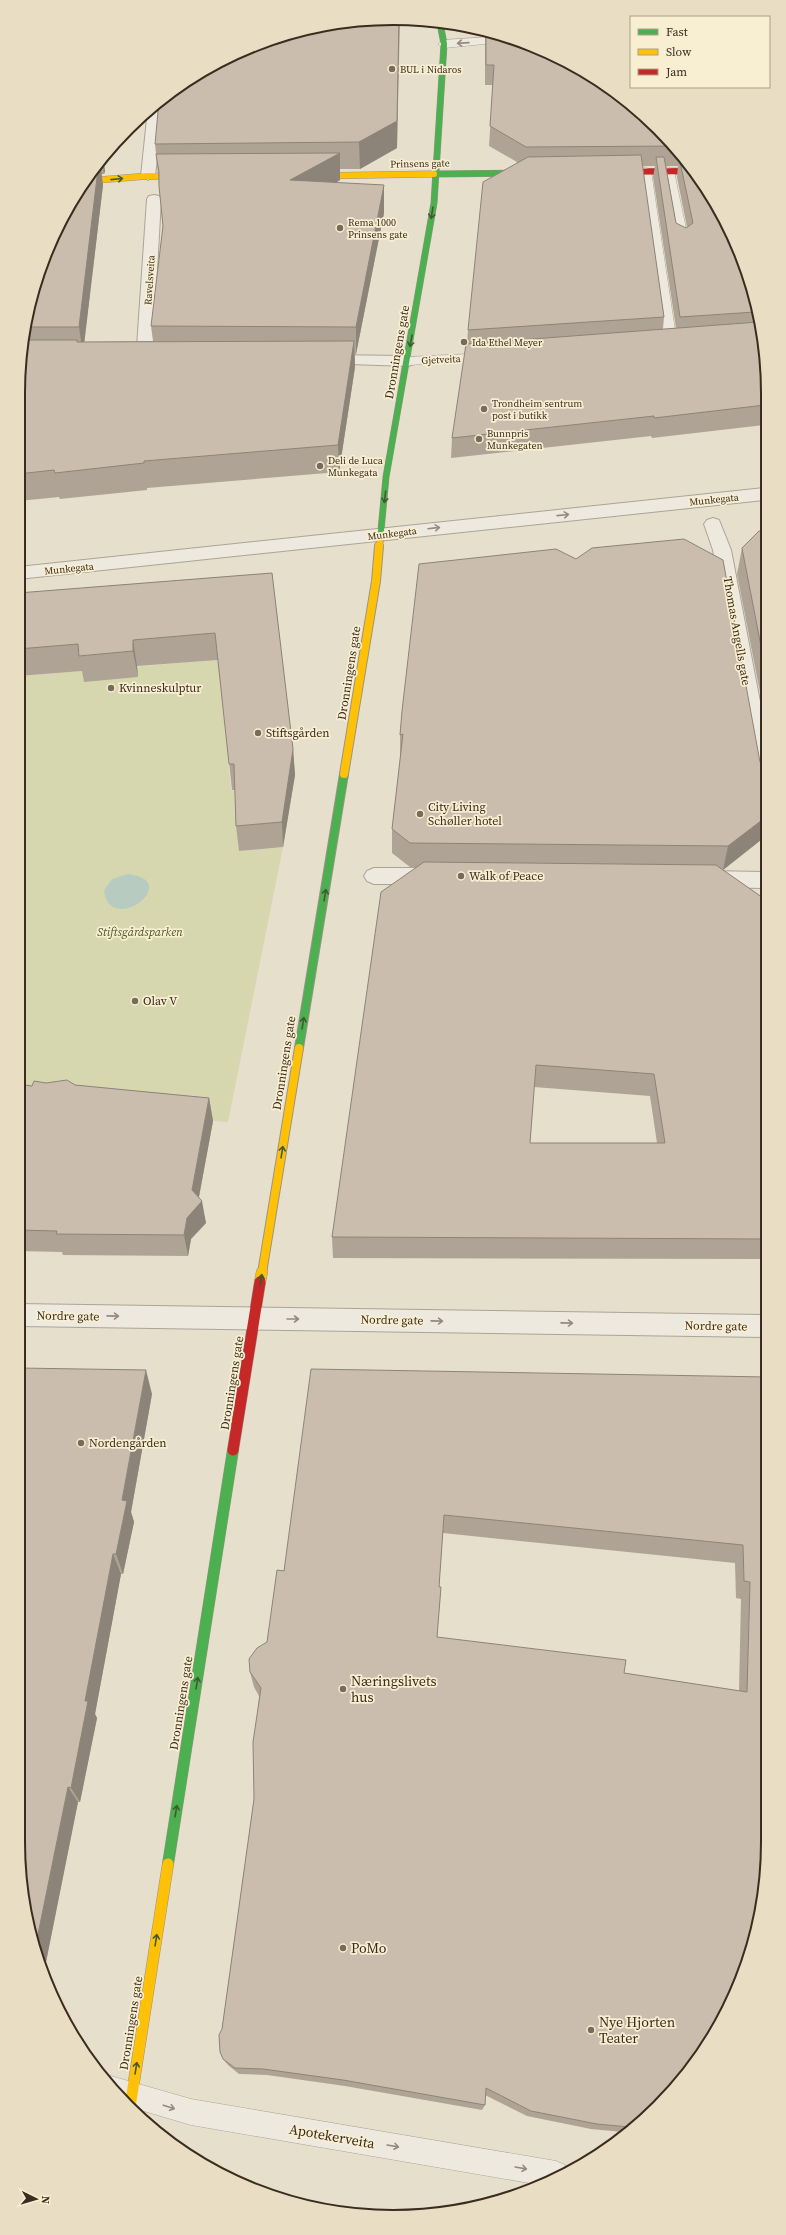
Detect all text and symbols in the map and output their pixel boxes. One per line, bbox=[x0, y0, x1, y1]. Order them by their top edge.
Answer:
legend bbox=[630, 16, 770, 88]
text: Fast bbox=[666, 24, 688, 40]
one-way arrow bbox=[457, 39, 470, 46]
text: Slow bbox=[666, 44, 692, 60]
place label: BUL i Nidaros bbox=[400, 63, 462, 76]
marker: BUL i Nidaros bbox=[387, 64, 397, 74]
text: Jam bbox=[665, 64, 687, 80]
street label: Prinsens gate bbox=[390, 156, 450, 171]
one-way arrow bbox=[110, 175, 123, 182]
one-way arrow bbox=[428, 206, 436, 219]
place label: Rema 1000 Prinsens gate bbox=[348, 216, 408, 241]
marker: Rema 1000 Prinsens gate bbox=[335, 223, 345, 233]
street label: Ravelsveita bbox=[141, 254, 158, 305]
street label: Dronningens gate bbox=[381, 304, 413, 400]
one-way arrow bbox=[407, 334, 415, 347]
place label: Ida Ethel Meyer bbox=[472, 336, 543, 349]
marker: Ida Ethel Meyer bbox=[459, 337, 469, 347]
street label: Gjetveita bbox=[421, 352, 462, 367]
place label: Trondheim sentrum post i butikk bbox=[492, 397, 582, 422]
marker: Trondheim sentrum post i butikk bbox=[479, 404, 489, 414]
place label: Bunnpris Munkegaten bbox=[487, 427, 543, 452]
marker: Bunnpris Munkegaten bbox=[474, 434, 484, 444]
place label: Deli de Luca Munkegata bbox=[328, 454, 384, 479]
marker: Deli de Luca Munkegata bbox=[315, 461, 325, 471]
one-way arrow bbox=[381, 490, 388, 503]
street label: Munkegata bbox=[689, 490, 740, 509]
one-way arrow bbox=[556, 511, 569, 518]
street label: Munkegata bbox=[367, 524, 418, 543]
one-way arrow bbox=[427, 524, 440, 532]
street label: Munkegata bbox=[44, 559, 95, 578]
street label: Thomas Angells gate bbox=[720, 575, 754, 687]
street label: Dronningens gate bbox=[334, 625, 364, 721]
place label: Kvinneskulptur bbox=[119, 680, 201, 696]
marker: Kvinneskulptur bbox=[106, 683, 116, 693]
place label: Stiftsgården bbox=[266, 725, 330, 741]
marker: Stiftsgården bbox=[253, 728, 263, 738]
place label: City Living Schøller hotel bbox=[428, 799, 502, 829]
marker: City Living Schøller hotel bbox=[415, 809, 425, 819]
place label: Walk of Peace bbox=[469, 868, 543, 884]
marker: Walk of Peace bbox=[456, 871, 466, 881]
one-way arrow bbox=[321, 889, 329, 902]
park label: Stiftsgårdsparken bbox=[97, 924, 183, 940]
place label: Olav V bbox=[143, 993, 177, 1009]
marker: Olav V bbox=[130, 996, 140, 1006]
street label: Dronningens gate bbox=[269, 1015, 299, 1111]
one-way arrow bbox=[299, 1017, 307, 1030]
one-way arrow bbox=[278, 1146, 286, 1159]
one-way arrow bbox=[257, 1274, 265, 1287]
street label: Nordre gate bbox=[36, 1307, 100, 1325]
street label: Nordre gate bbox=[360, 1311, 424, 1329]
one-way arrow bbox=[106, 1312, 119, 1320]
one-way arrow bbox=[286, 1315, 299, 1323]
one-way arrow bbox=[430, 1317, 443, 1325]
street label: Nordre gate bbox=[684, 1317, 748, 1335]
one-way arrow bbox=[560, 1319, 573, 1327]
street label: Dronningens gate bbox=[217, 1335, 247, 1431]
place label: Nordengården bbox=[89, 1435, 167, 1451]
marker: Nordengården bbox=[76, 1438, 86, 1448]
street label: Dronningens gate bbox=[166, 1655, 196, 1751]
place label: Næringslivets hus bbox=[351, 1671, 437, 1707]
one-way arrow bbox=[193, 1677, 201, 1690]
marker: Næringslivets hus bbox=[338, 1684, 348, 1694]
one-way arrow bbox=[172, 1805, 180, 1818]
one-way arrow bbox=[152, 1934, 160, 1947]
place label: PoMo bbox=[351, 1938, 387, 1958]
marker: PoMo bbox=[338, 1943, 348, 1953]
street label: Dronningens gate bbox=[116, 1975, 146, 2071]
place label: Nye Hjorten Teater bbox=[599, 2012, 676, 2048]
marker: Nye Hjorten Teater bbox=[586, 2025, 596, 2035]
one-way arrow bbox=[132, 2062, 140, 2075]
one-way arrow bbox=[162, 2104, 175, 2111]
street label: Apotekerveita bbox=[288, 2119, 377, 2154]
one-way arrow bbox=[386, 2143, 399, 2151]
one-way arrow bbox=[514, 2165, 527, 2173]
north arrow bbox=[16, 2179, 56, 2219]
text: N bbox=[38, 2195, 53, 2204]

